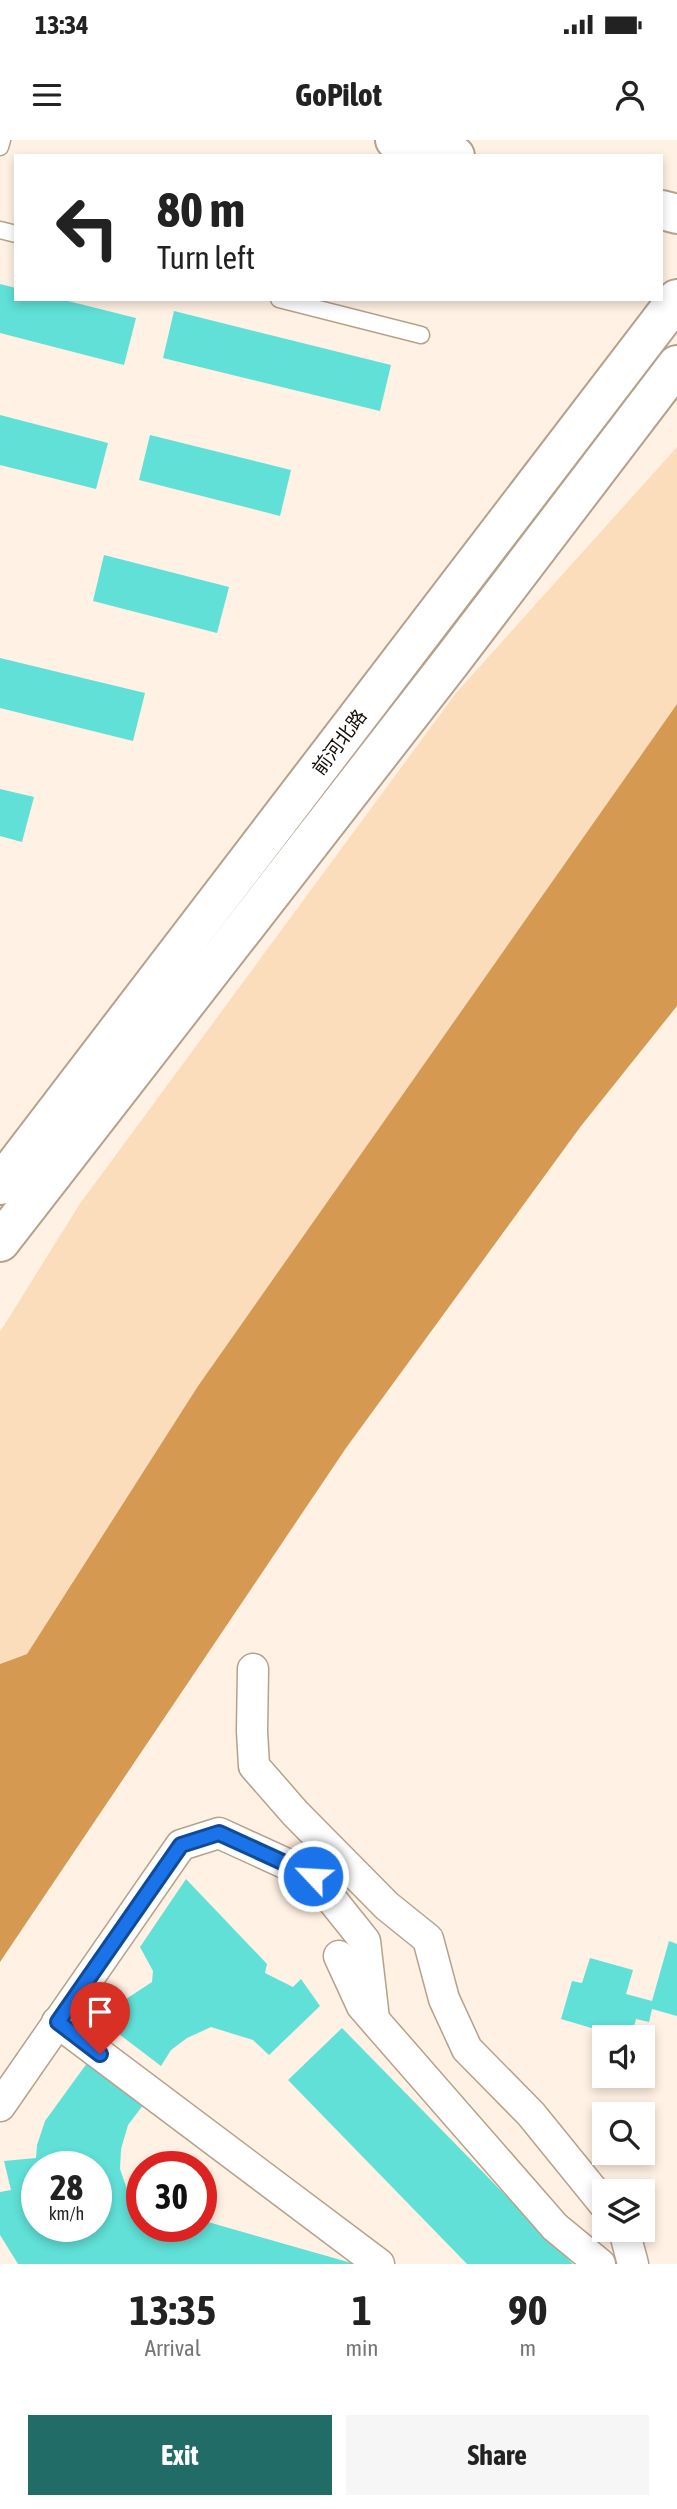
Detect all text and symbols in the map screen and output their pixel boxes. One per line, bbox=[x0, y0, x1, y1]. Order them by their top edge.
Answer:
text: 13:34 bbox=[35, 10, 89, 40]
icon: menu bbox=[28, 76, 66, 114]
text: GoPilot bbox=[295, 76, 382, 113]
icon: person bbox=[611, 76, 649, 114]
text: 80 m bbox=[157, 181, 245, 237]
icon: left bbox=[42, 182, 133, 273]
text: Turn left bbox=[157, 239, 255, 276]
street label: 前河北路 bbox=[307, 705, 371, 779]
position arrow bbox=[276, 1839, 350, 1913]
pin bbox=[70, 1982, 130, 2054]
icon: arrive bbox=[81, 1993, 119, 2031]
map controls bbox=[592, 2025, 655, 2242]
button: sound bbox=[592, 2025, 655, 2088]
button: search bbox=[592, 2102, 655, 2165]
speed limit sign: 30 bbox=[126, 2151, 217, 2242]
text: 28 bbox=[50, 2167, 83, 2207]
button: layers bbox=[592, 2179, 655, 2242]
text: km/h bbox=[49, 2203, 84, 2224]
text: 13:35 bbox=[130, 2286, 216, 2334]
text: 1 bbox=[352, 2286, 372, 2334]
text: 90 bbox=[508, 2286, 547, 2334]
text: Arrival bbox=[145, 2335, 201, 2361]
text: min bbox=[345, 2335, 378, 2361]
text: m bbox=[519, 2335, 536, 2361]
button: Exit bbox=[28, 2415, 332, 2495]
button: Share bbox=[346, 2415, 649, 2495]

